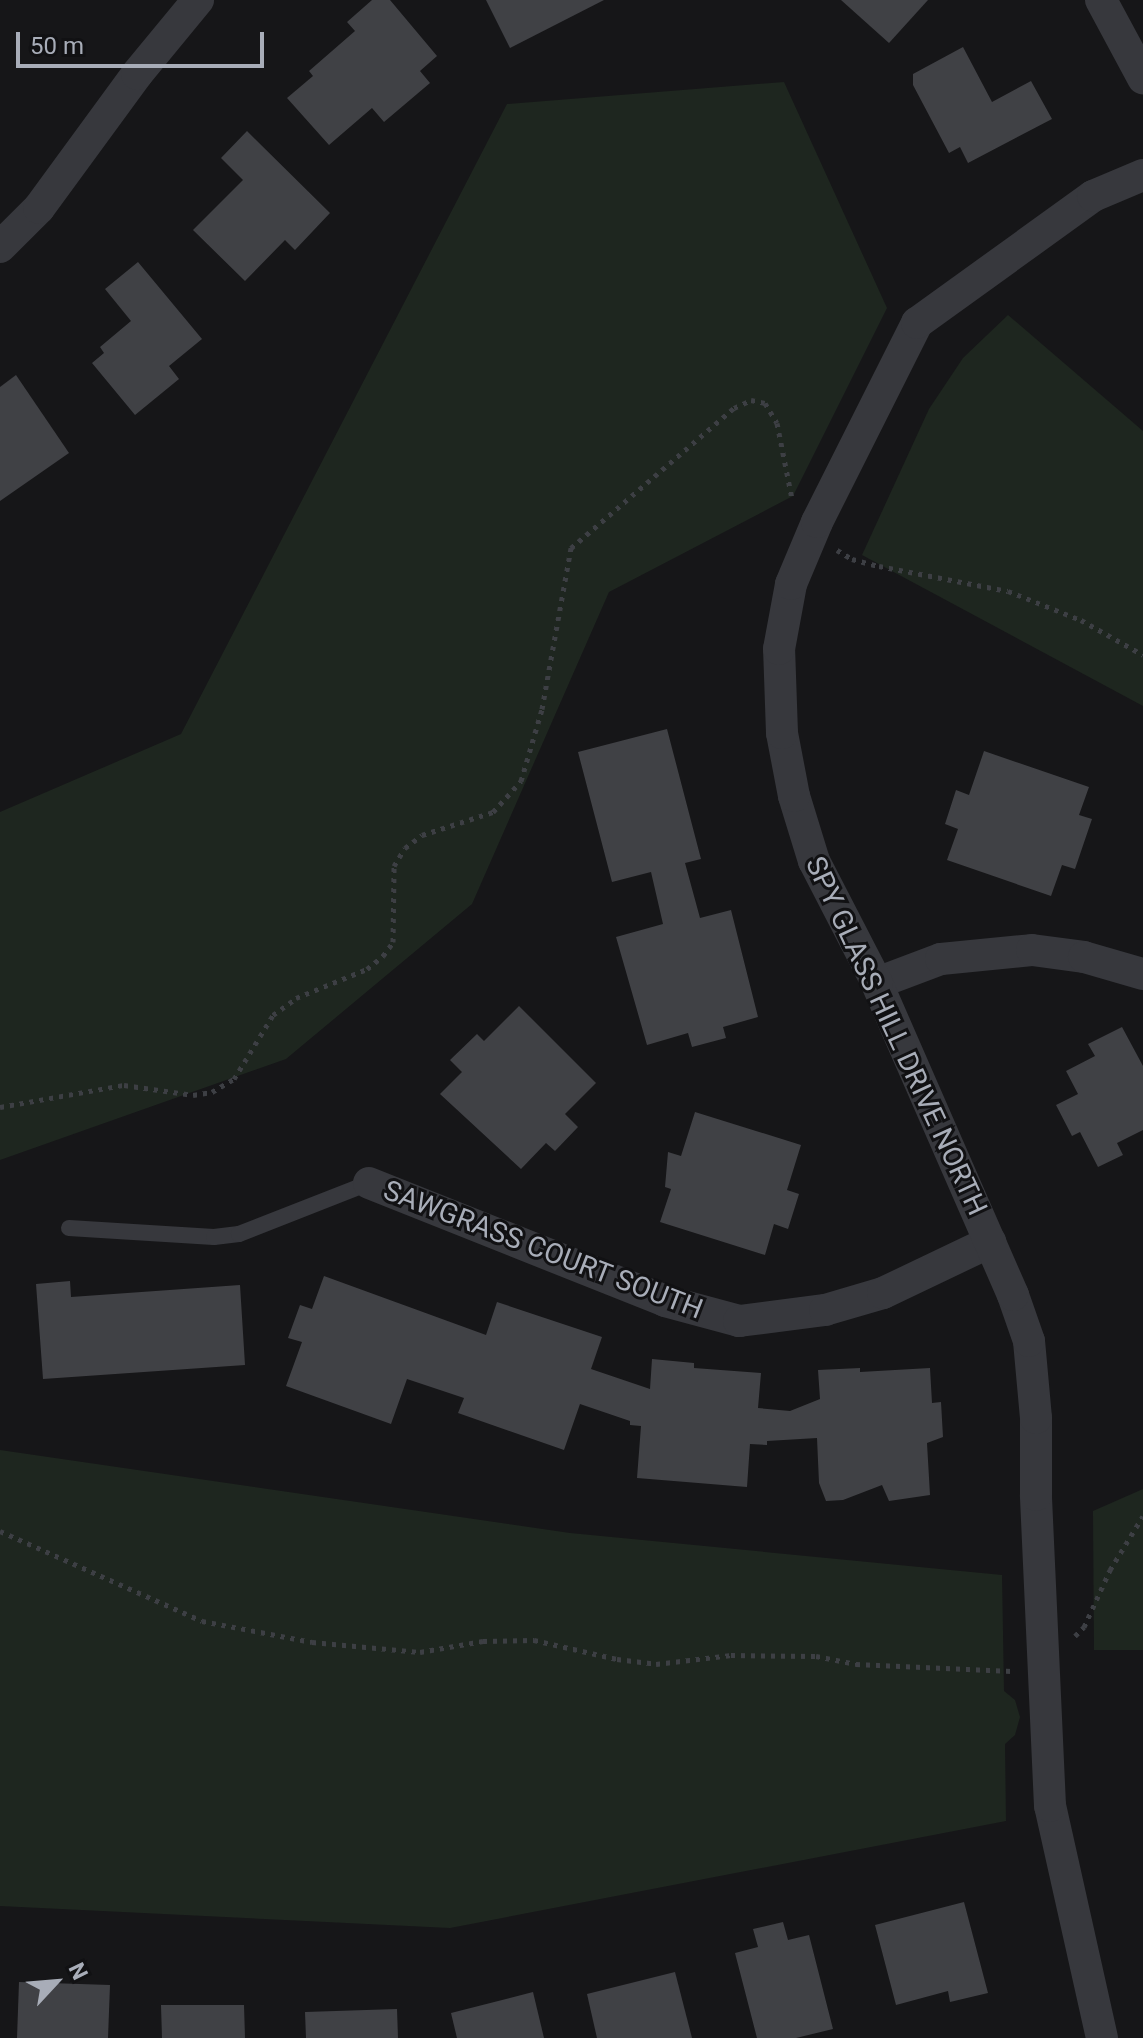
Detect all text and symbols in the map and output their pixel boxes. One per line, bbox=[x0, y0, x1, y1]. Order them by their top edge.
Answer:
scale bar bbox=[20, 16, 268, 66]
text: 50 m bbox=[30, 32, 84, 60]
street label: SPY GLASS HILL DRIVE NORTH bbox=[798, 851, 994, 1221]
street label: SAWGRASS COURT SOUTH bbox=[378, 1173, 708, 1327]
north arrow bbox=[16, 1942, 96, 2022]
text: N bbox=[63, 1959, 93, 1984]

